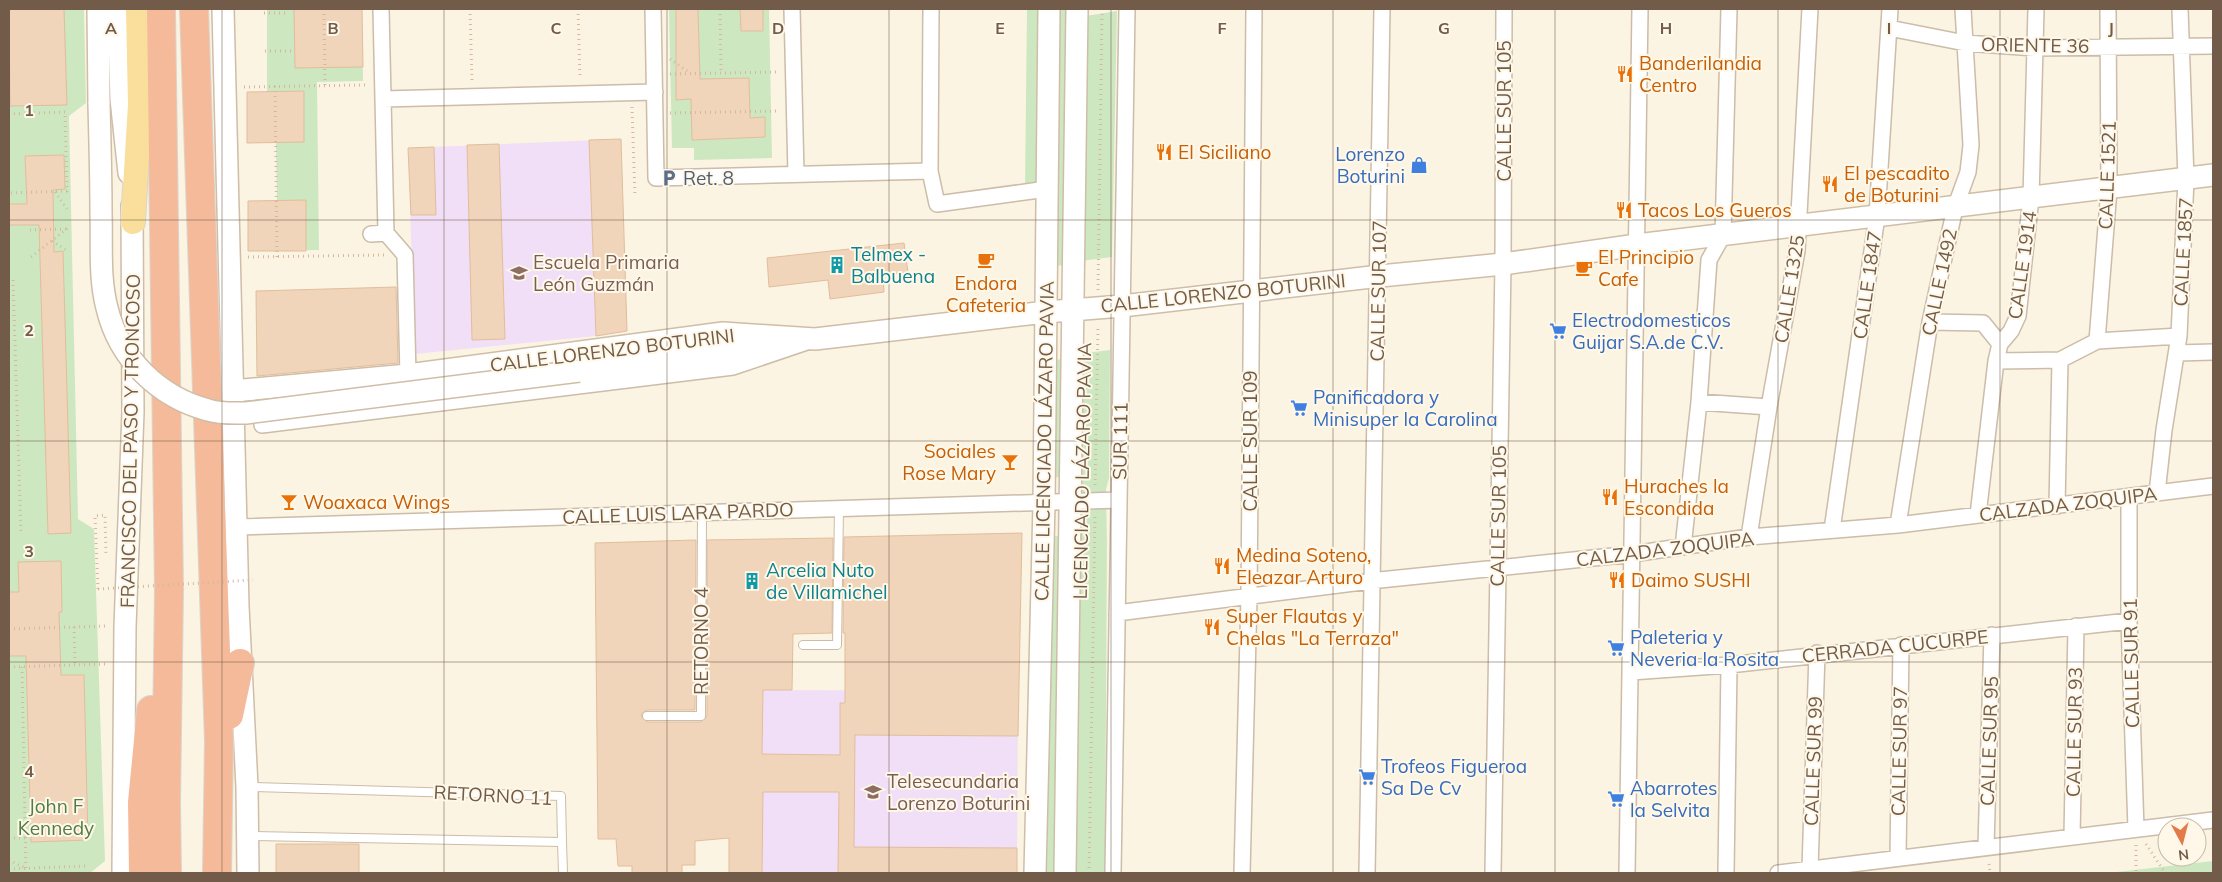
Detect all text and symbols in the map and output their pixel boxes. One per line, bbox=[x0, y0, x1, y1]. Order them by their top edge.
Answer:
text: A bbox=[105, 18, 117, 38]
text: B bbox=[327, 18, 339, 38]
text: C bbox=[551, 18, 562, 38]
text: D bbox=[772, 18, 784, 38]
text: E bbox=[995, 18, 1005, 38]
text: F bbox=[1217, 18, 1227, 38]
text: G bbox=[1438, 18, 1450, 38]
text: H bbox=[1660, 18, 1672, 38]
text: I bbox=[1887, 18, 1891, 38]
text: J bbox=[2108, 18, 2114, 38]
street label: ORIENTE 36 bbox=[1981, 32, 2089, 58]
street label: CALLE SUR 105 bbox=[1492, 40, 1516, 182]
place label: Banderilandia Centro bbox=[1639, 51, 1762, 97]
restaurant icon: Banderilandia Centro bbox=[1615, 64, 1635, 84]
text: 1 bbox=[24, 100, 34, 120]
street label: CALLE 1521 bbox=[2093, 120, 2121, 230]
place label: El Siciliano bbox=[1178, 140, 1271, 164]
restaurant icon: El Siciliano bbox=[1154, 142, 1174, 162]
place label: Lorenzo Boturini bbox=[1335, 142, 1405, 188]
shop icon: Lorenzo Boturini bbox=[1409, 155, 1429, 175]
place label: El pescadito de Boturini bbox=[1844, 161, 1950, 207]
place label: Ret. 8 bbox=[683, 166, 734, 190]
parking icon: Ret. 8 bbox=[659, 168, 679, 188]
restaurant icon: El pescadito de Boturini bbox=[1820, 174, 1840, 194]
street label: CALLE 1857 bbox=[2168, 197, 2198, 307]
place label: Tacos Los Gueros bbox=[1638, 198, 1792, 222]
restaurant icon: Tacos Los Gueros bbox=[1614, 200, 1634, 220]
street label: CALLE 1914 bbox=[2003, 209, 2041, 321]
street label: CALLE SUR 107 bbox=[1365, 220, 1391, 362]
street label: CALLE 1492 bbox=[1916, 226, 1962, 338]
street label: CALLE 1847 bbox=[1848, 229, 1886, 341]
street label: CALLE 1325 bbox=[1769, 233, 1809, 345]
place label: Telmex - Balbuena bbox=[851, 242, 935, 288]
place label: El Principio Cafe bbox=[1598, 245, 1694, 291]
place label: Escuela Primaria León Guzmán bbox=[533, 250, 680, 296]
cafe icon: Endora Cafeteria bbox=[976, 250, 996, 270]
building icon: Telmex - Balbuena bbox=[827, 255, 847, 275]
cafe icon: El Principio Cafe bbox=[1574, 258, 1594, 278]
school or university icon: Escuela Primaria León Guzmán bbox=[509, 263, 529, 283]
street label: CALLE LORENZO BOTURINI bbox=[1099, 268, 1347, 318]
place label: Endora Cafeteria bbox=[946, 271, 1026, 317]
street label: FRANCISCO DEL PASO Y TRONCOSO bbox=[115, 274, 145, 608]
street label: CALLE LICENCIADO LÁZARO PAVIA bbox=[1029, 281, 1059, 601]
place label: Electrodomesticos Guijar S.A.de C.V. bbox=[1572, 308, 1731, 354]
text: 2 bbox=[24, 320, 34, 340]
supermarket icon: Electrodomesticos Guijar S.A.de C.V. bbox=[1548, 321, 1568, 341]
street label: CALLE LORENZO BOTURINI bbox=[488, 323, 736, 377]
street label: LICENCIADO LÁZARO PAVIA bbox=[1068, 342, 1096, 600]
street label: CALLE SUR 109 bbox=[1238, 370, 1262, 512]
place label: Panificadora y Minisuper la Carolina bbox=[1313, 385, 1498, 431]
supermarket icon: Panificadora y Minisuper la Carolina bbox=[1289, 398, 1309, 418]
street label: SUR 111 bbox=[1107, 402, 1133, 480]
place label: Sociales Rose Mary bbox=[902, 439, 996, 485]
street label: CALLE SUR 105 bbox=[1485, 445, 1511, 587]
bar icon: Sociales Rose Mary bbox=[1000, 452, 1020, 472]
place label: Huraches la Escondida bbox=[1624, 474, 1729, 520]
street label: CALZADA ZOQUIPA bbox=[1978, 481, 2158, 527]
restaurant icon: Huraches la Escondida bbox=[1600, 487, 1620, 507]
place label: Woaxaca Wings bbox=[303, 490, 450, 514]
bar icon: Woaxaca Wings bbox=[279, 492, 299, 512]
street label: CALLE LUIS LARA PARDO bbox=[562, 497, 794, 529]
street label: CALZADA ZOQUIPA bbox=[1575, 526, 1755, 572]
text: 3 bbox=[24, 541, 34, 561]
place label: Medina Soteno, Eleazar Arturo bbox=[1236, 543, 1371, 589]
restaurant icon: Medina Soteno, Eleazar Arturo bbox=[1212, 556, 1232, 576]
place label: Arcelia Nuto de Villamichel bbox=[766, 558, 888, 604]
place label: Daimo SUSHI bbox=[1631, 568, 1751, 592]
restaurant icon: Daimo SUSHI bbox=[1607, 570, 1627, 590]
building icon: Arcelia Nuto de Villamichel bbox=[742, 571, 762, 591]
street label: RETORNO 4 bbox=[689, 587, 713, 695]
street label: CALLE SUR 91 bbox=[2118, 598, 2144, 728]
place label: Super Flautas y Chelas "La Terraza" bbox=[1226, 604, 1399, 650]
restaurant icon: Super Flautas y Chelas "La Terraza" bbox=[1202, 617, 1222, 637]
street label: CERRADA CUCURPE bbox=[1800, 624, 1990, 668]
place label: Paleteria y Neveria la Rosita bbox=[1630, 625, 1779, 671]
supermarket icon: Paleteria y Neveria la Rosita bbox=[1606, 638, 1626, 658]
street label: CALLE SUR 93 bbox=[2061, 667, 2087, 797]
street label: CALLE SUR 95 bbox=[1975, 676, 2003, 806]
street label: CALLE SUR 97 bbox=[1886, 686, 1912, 816]
street label: CALLE SUR 99 bbox=[1799, 696, 1827, 826]
place label: Trofeos Figueroa Sa De Cv bbox=[1381, 754, 1527, 800]
text: 4 bbox=[24, 761, 34, 781]
supermarket icon: Trofeos Figueroa Sa De Cv bbox=[1357, 767, 1377, 787]
place label: Telesecundaria Lorenzo Boturini bbox=[887, 769, 1030, 815]
place label: Abarrotes la Selvita bbox=[1630, 776, 1718, 822]
street label: RETORNO 11 bbox=[433, 780, 553, 810]
school or university icon: Telesecundaria Lorenzo Boturini bbox=[863, 782, 883, 802]
supermarket icon: Abarrotes la Selvita bbox=[1606, 789, 1626, 809]
park label: John F Kennedy bbox=[18, 794, 94, 840]
north arrow bbox=[2157, 817, 2207, 867]
text: N bbox=[2177, 845, 2190, 864]

